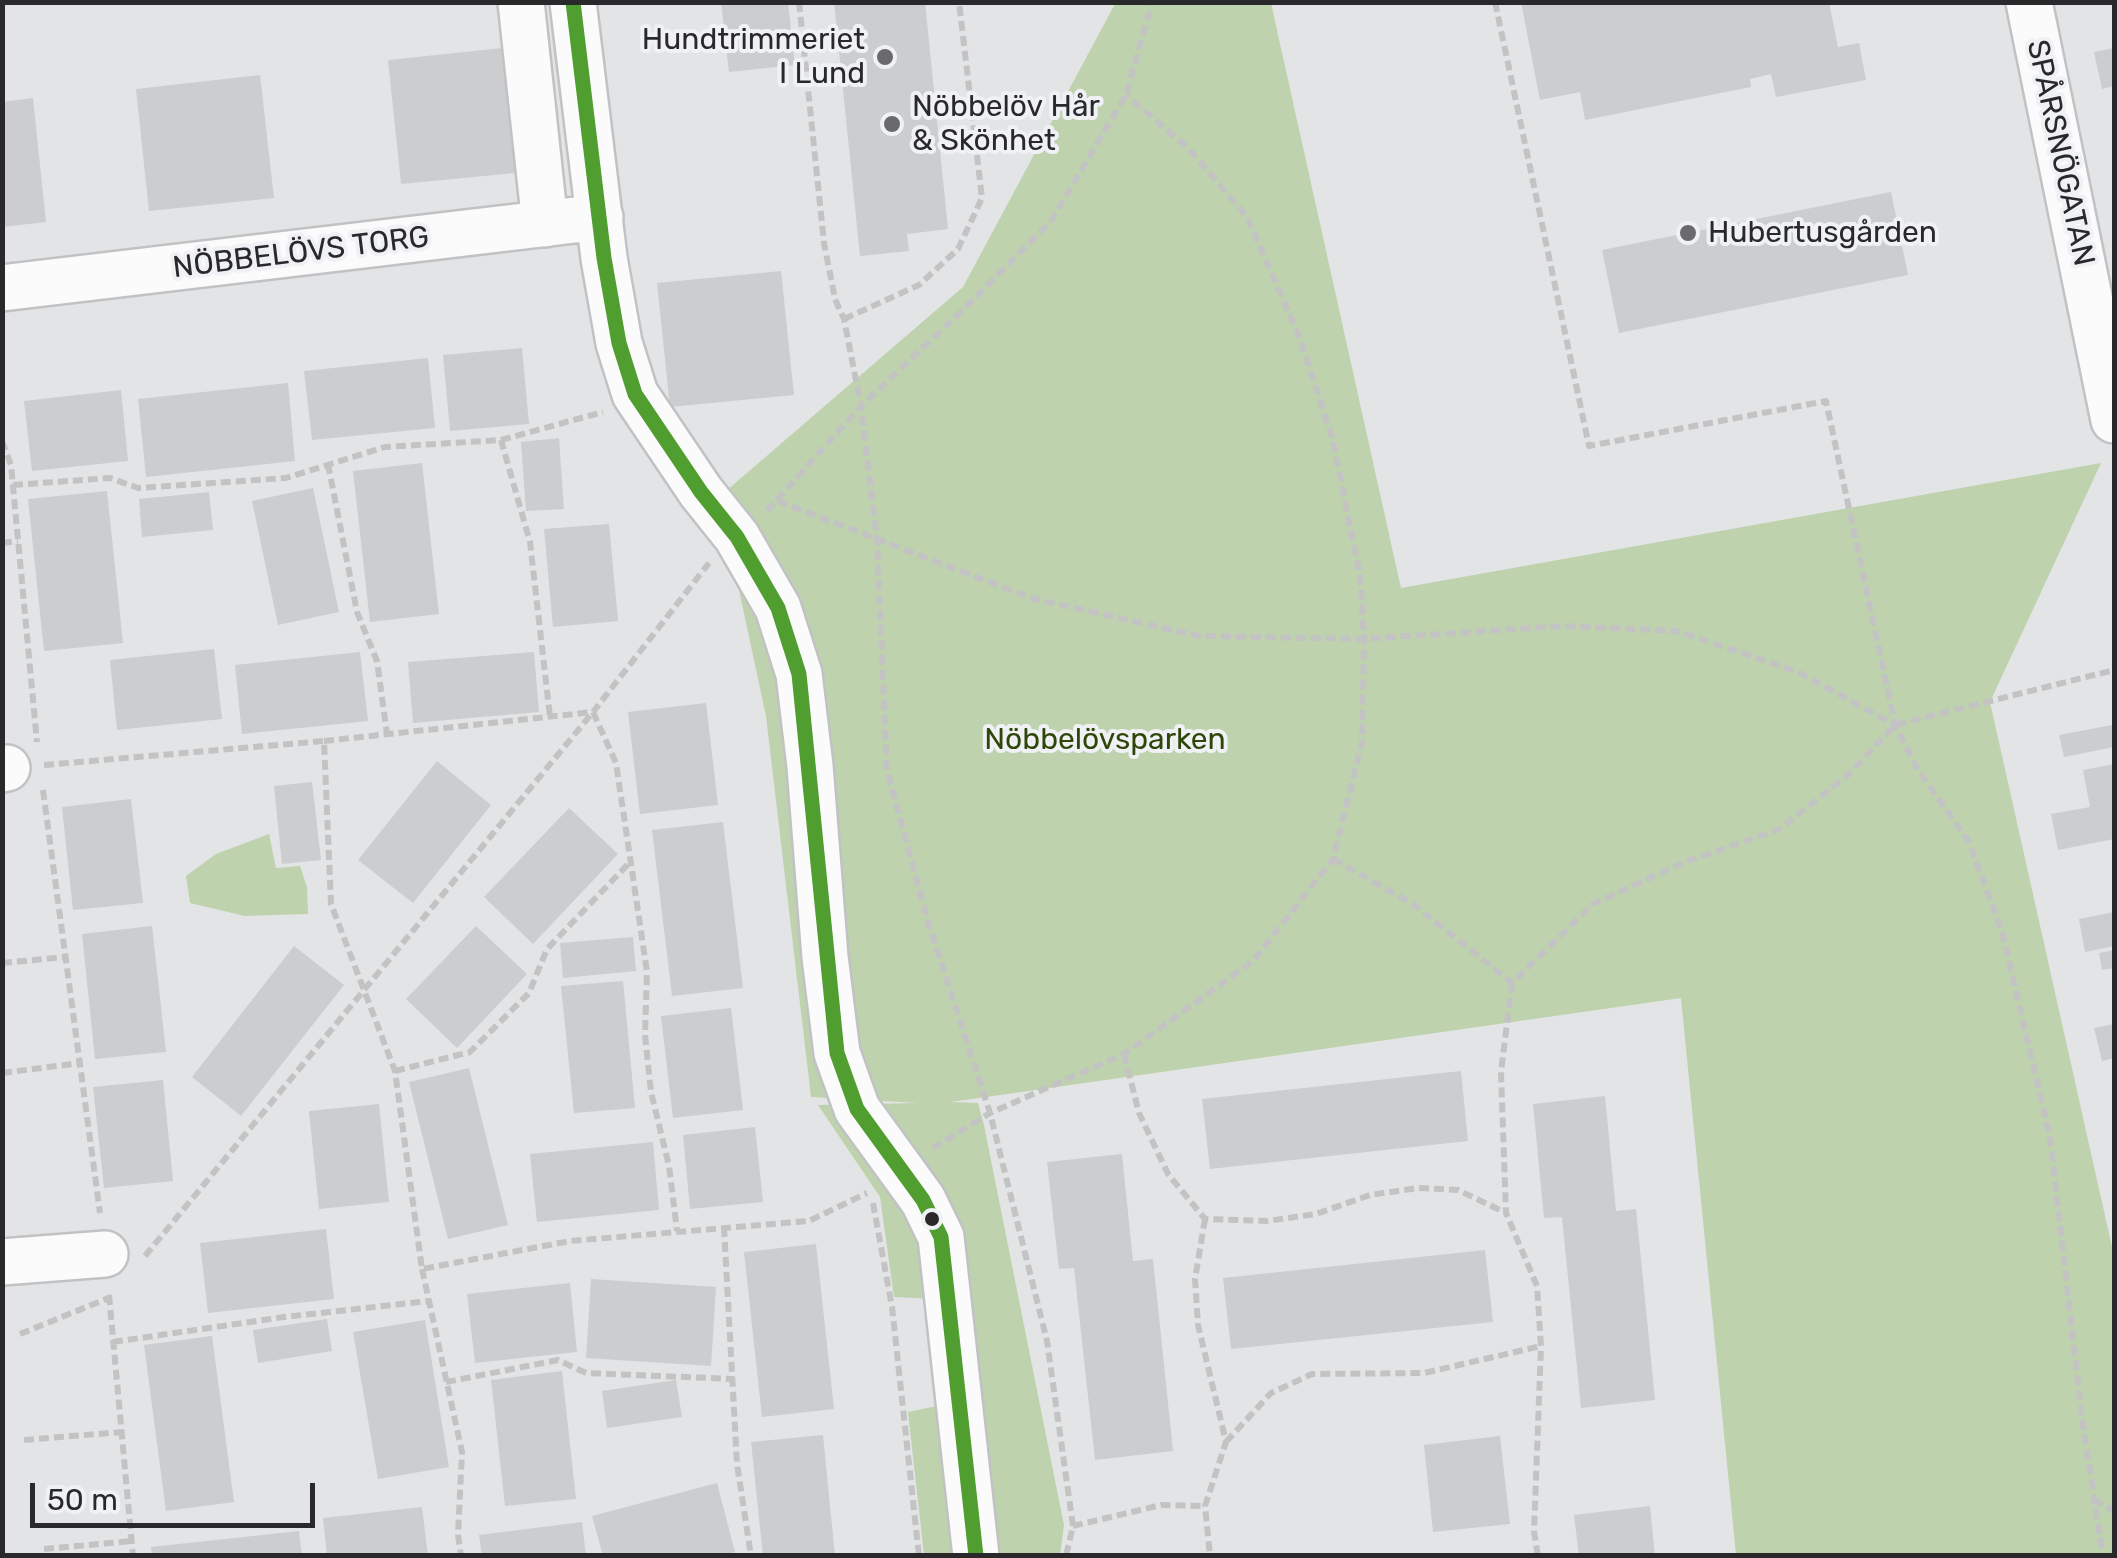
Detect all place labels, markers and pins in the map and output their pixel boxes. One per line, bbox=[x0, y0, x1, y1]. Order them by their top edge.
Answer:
place label: Hundtrimmeriet I Lund bbox=[642, 22, 865, 92]
marker: Hundtrimmeriet I Lund bbox=[874, 46, 896, 68]
place label: Nöbbelöv Hår & Skönhet bbox=[912, 89, 1100, 160]
marker: Nöbbelöv Hår & Skönhet bbox=[881, 113, 903, 135]
place label: Hubertusgården bbox=[1708, 215, 1937, 251]
marker: Hubertusgården bbox=[1677, 222, 1699, 244]
unlabelled marker bbox=[922, 1209, 942, 1229]

